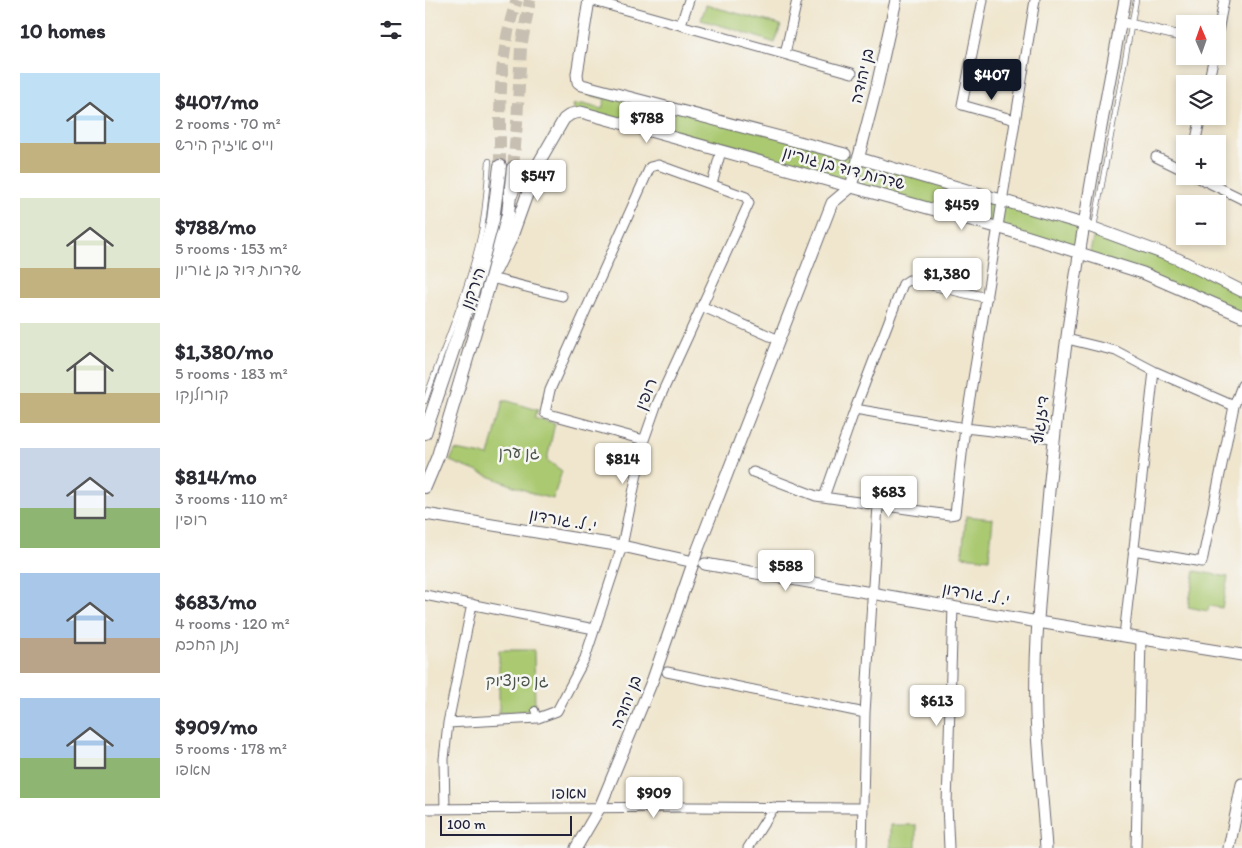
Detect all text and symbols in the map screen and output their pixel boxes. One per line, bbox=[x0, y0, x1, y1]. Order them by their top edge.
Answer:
north arrow bbox=[1176, 15, 1226, 65]
map controls bbox=[1176, 15, 1226, 245]
icon: filters bbox=[377, 16, 405, 44]
text: 10 homes bbox=[20, 18, 106, 43]
street label: בן יהודה bbox=[846, 46, 878, 106]
pin: $407 bbox=[962, 58, 1022, 101]
text: $407 bbox=[974, 65, 1010, 84]
button: layers bbox=[1176, 75, 1226, 125]
text: $407/mo bbox=[175, 89, 259, 114]
icon: home bbox=[60, 93, 120, 153]
pin: $788 bbox=[617, 102, 677, 144]
text: $788 bbox=[630, 108, 664, 127]
text: 2 rooms · 70 m² bbox=[175, 114, 281, 133]
text: וייס איזיק הירש bbox=[175, 135, 274, 154]
button: + bbox=[1176, 135, 1226, 185]
street label: שדרות דוד בן גוריון bbox=[781, 143, 907, 194]
pin: $547 bbox=[508, 160, 568, 202]
text: $547 bbox=[521, 166, 555, 185]
pin: $459 bbox=[932, 188, 992, 231]
text: $459 bbox=[945, 195, 979, 214]
button: − bbox=[1176, 195, 1226, 245]
text: $788/mo bbox=[175, 214, 256, 239]
icon: home bbox=[60, 218, 120, 278]
text: 5 rooms · 153 m² bbox=[175, 239, 287, 258]
pin: $1,380 bbox=[906, 258, 988, 300]
text: שדרות דוד בן גוריון bbox=[175, 260, 301, 279]
text: $1,380 bbox=[924, 264, 970, 283]
street label: הירקון bbox=[457, 265, 489, 311]
text: $1,380/mo bbox=[175, 339, 273, 364]
icon: home bbox=[60, 343, 120, 403]
text: 5 rooms · 183 m² bbox=[175, 364, 288, 383]
street label: רופין bbox=[631, 375, 662, 413]
text: קורולנקו bbox=[175, 385, 229, 404]
street label: דיזנגוף bbox=[1028, 395, 1052, 445]
pin: $814 bbox=[593, 442, 653, 485]
park label: גן ערן bbox=[498, 443, 540, 463]
text: $814 bbox=[606, 449, 640, 468]
text: $814/mo bbox=[175, 464, 257, 489]
icon: home bbox=[60, 468, 120, 528]
pin: $683 bbox=[859, 476, 919, 518]
text: $683 bbox=[872, 482, 906, 501]
text: 3 rooms · 110 m² bbox=[175, 489, 288, 508]
street label: י. ל. גורדון bbox=[528, 505, 598, 536]
text: רופין bbox=[175, 510, 208, 529]
pin: $588 bbox=[756, 550, 816, 592]
text: $588 bbox=[769, 556, 803, 575]
street label: י. ל. גורדון bbox=[941, 579, 1011, 610]
text: $683/mo bbox=[175, 589, 257, 614]
icon: home bbox=[60, 593, 120, 653]
text: 4 rooms · 120 m² bbox=[175, 614, 290, 633]
text: נתן החכם bbox=[175, 635, 239, 654]
park label: גן פינצ'וק bbox=[485, 671, 549, 690]
street label: בן יהודה bbox=[607, 672, 645, 732]
pin: $613 bbox=[907, 684, 967, 727]
text: $613 bbox=[921, 691, 953, 710]
text: $909/mo bbox=[175, 714, 258, 739]
icon: home bbox=[60, 718, 120, 778]
text: 5 rooms · 178 m² bbox=[175, 739, 287, 758]
text: מאפו bbox=[175, 760, 211, 779]
pin: $909 bbox=[624, 776, 684, 819]
street label: מאפו bbox=[551, 783, 587, 803]
text: $909 bbox=[637, 783, 671, 802]
scale bar bbox=[440, 813, 573, 836]
text: 100 m bbox=[447, 816, 486, 833]

